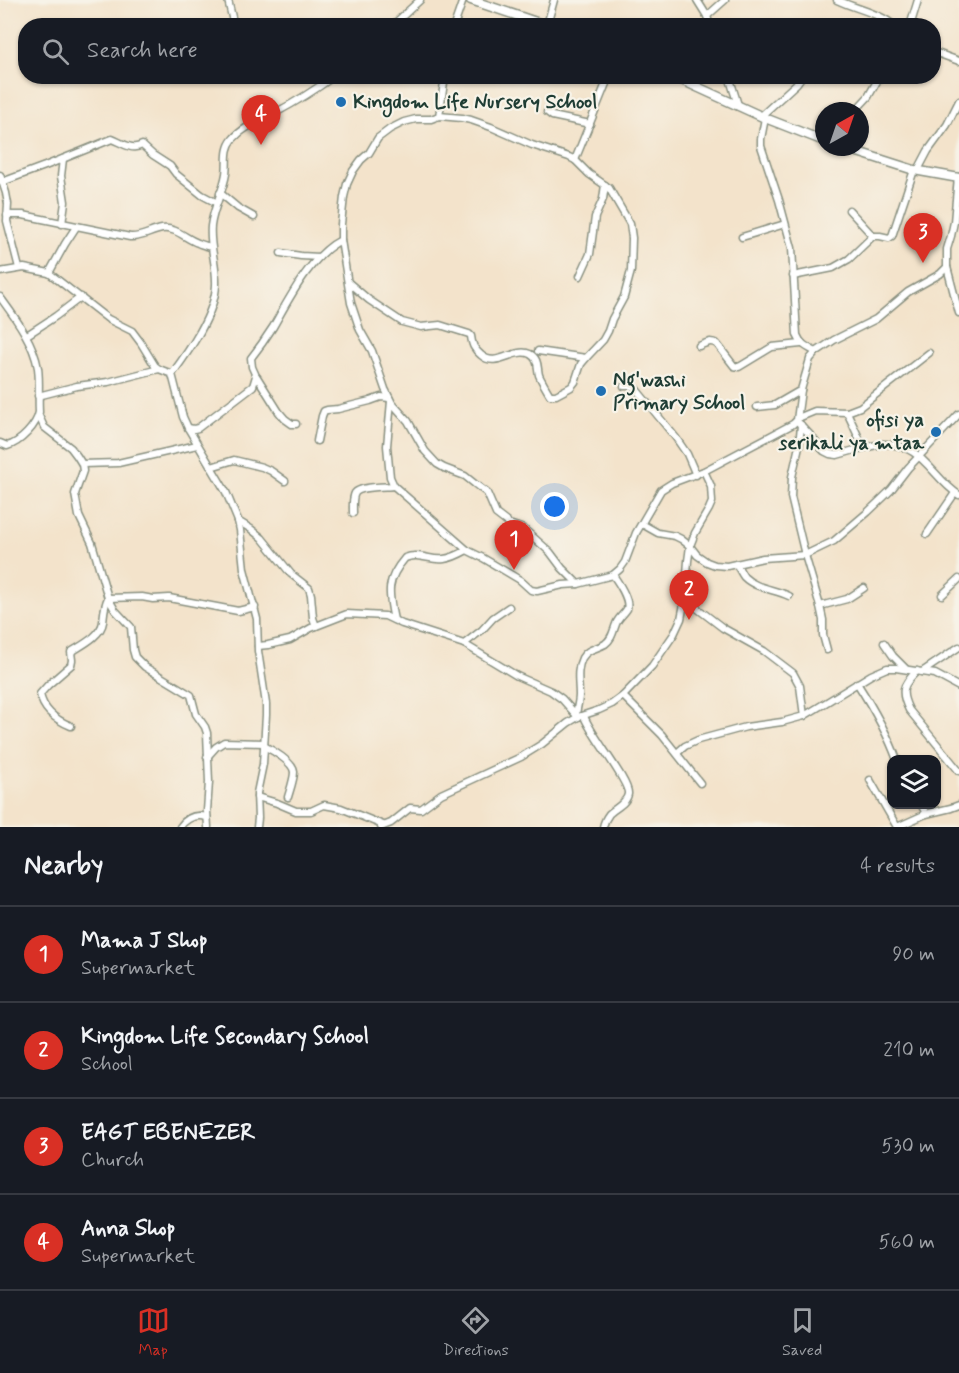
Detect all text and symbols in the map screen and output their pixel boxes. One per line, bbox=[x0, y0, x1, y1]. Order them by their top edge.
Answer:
search box bbox=[18, 18, 941, 84]
icon: search bbox=[39, 35, 72, 68]
text: Search here bbox=[87, 37, 198, 65]
place label: Kingdom Life Nursery School bbox=[353, 89, 597, 118]
marker: Kingdom Life Nursery School bbox=[334, 95, 348, 109]
pin: 4 bbox=[242, 96, 280, 145]
north arrow bbox=[815, 102, 869, 156]
pin: 3 bbox=[904, 214, 942, 263]
place label: Ng'washi Primary School bbox=[613, 367, 745, 417]
marker: Ng'washi Primary School bbox=[594, 384, 608, 398]
place label: ofisi ya serikali ya mtaa bbox=[777, 407, 925, 457]
marker: ofisi ya serikali ya mtaa bbox=[929, 425, 943, 439]
your location bbox=[540, 492, 569, 521]
pin: 1 bbox=[494, 520, 534, 570]
pin: 2 bbox=[670, 570, 708, 620]
map controls bbox=[887, 755, 941, 809]
button: layers bbox=[887, 755, 941, 809]
text: Nearby bbox=[24, 849, 103, 883]
text: 4 results bbox=[860, 853, 935, 880]
text: Mama J Shop bbox=[81, 927, 208, 955]
text: 1 bbox=[39, 941, 48, 968]
text: 90 m bbox=[892, 941, 935, 968]
text: Supermarket bbox=[81, 955, 195, 982]
text: Kingdom Life Secondary School bbox=[81, 1023, 369, 1051]
text: 2 bbox=[39, 1037, 48, 1064]
text: 210 m bbox=[883, 1037, 935, 1064]
text: School bbox=[81, 1051, 133, 1078]
text: EAGT EBENEZER bbox=[81, 1119, 255, 1147]
text: 3 bbox=[39, 1133, 48, 1160]
text: 530 m bbox=[881, 1133, 935, 1160]
text: Church bbox=[81, 1147, 144, 1174]
text: Anna Shop bbox=[81, 1215, 175, 1243]
text: 4 bbox=[38, 1229, 49, 1256]
text: 560 m bbox=[879, 1229, 935, 1256]
text: Supermarket bbox=[81, 1243, 195, 1270]
tab: Map bbox=[137, 1304, 170, 1361]
tab: Directions bbox=[443, 1304, 509, 1361]
tab: Saved bbox=[782, 1304, 822, 1361]

